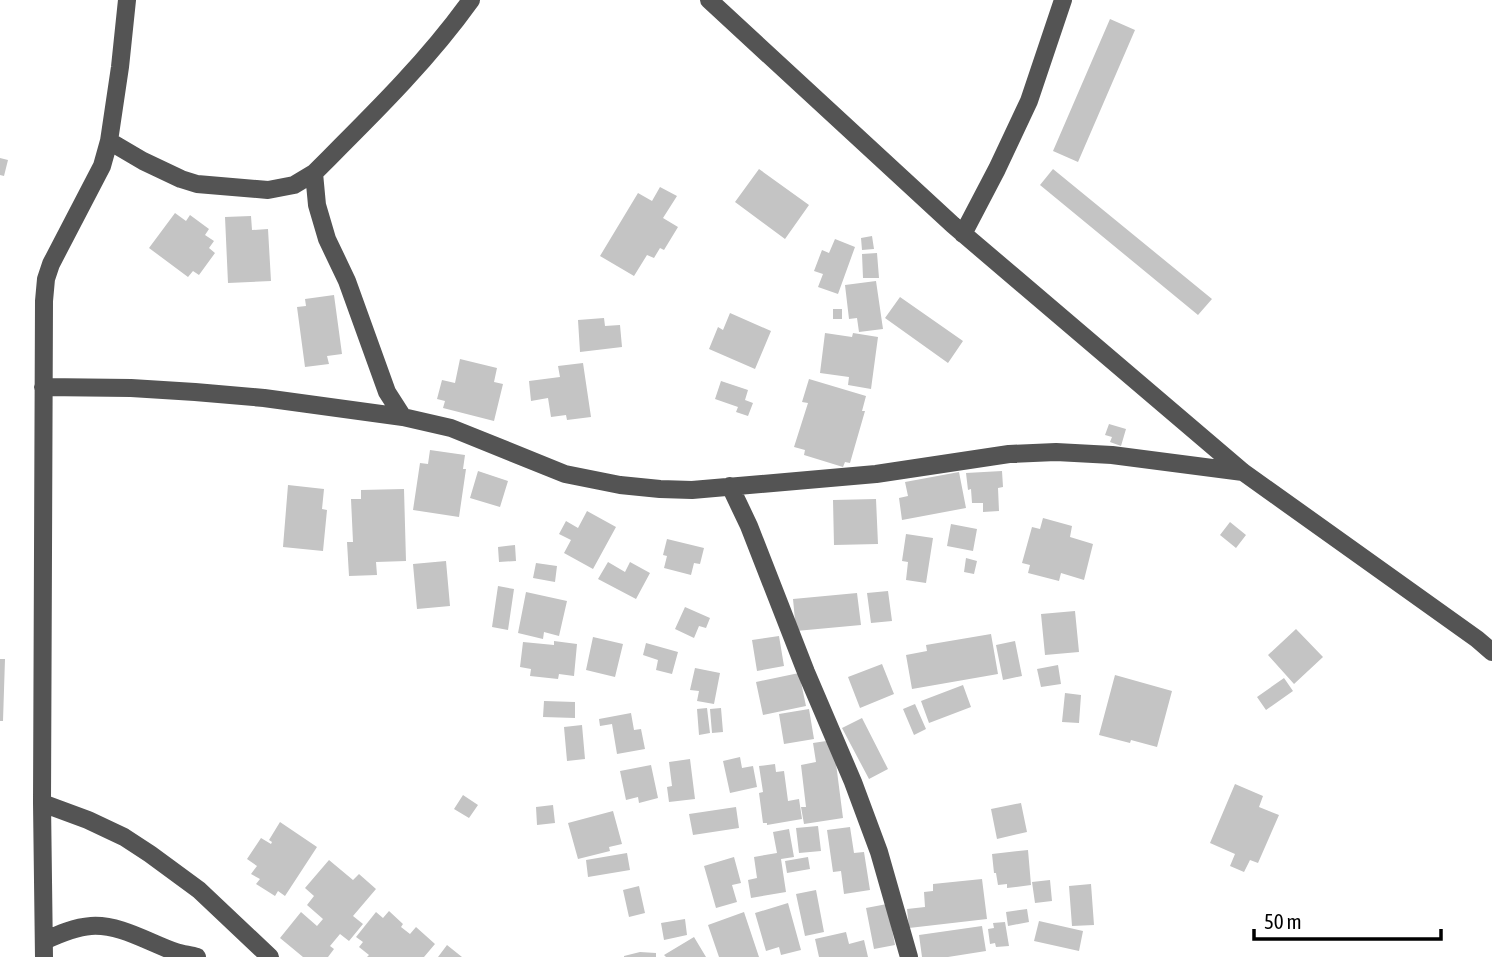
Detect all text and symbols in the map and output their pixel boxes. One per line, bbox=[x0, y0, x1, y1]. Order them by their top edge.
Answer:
scale bar bbox=[1254, 898, 1441, 942]
text: 50 m bbox=[1264, 909, 1302, 933]

